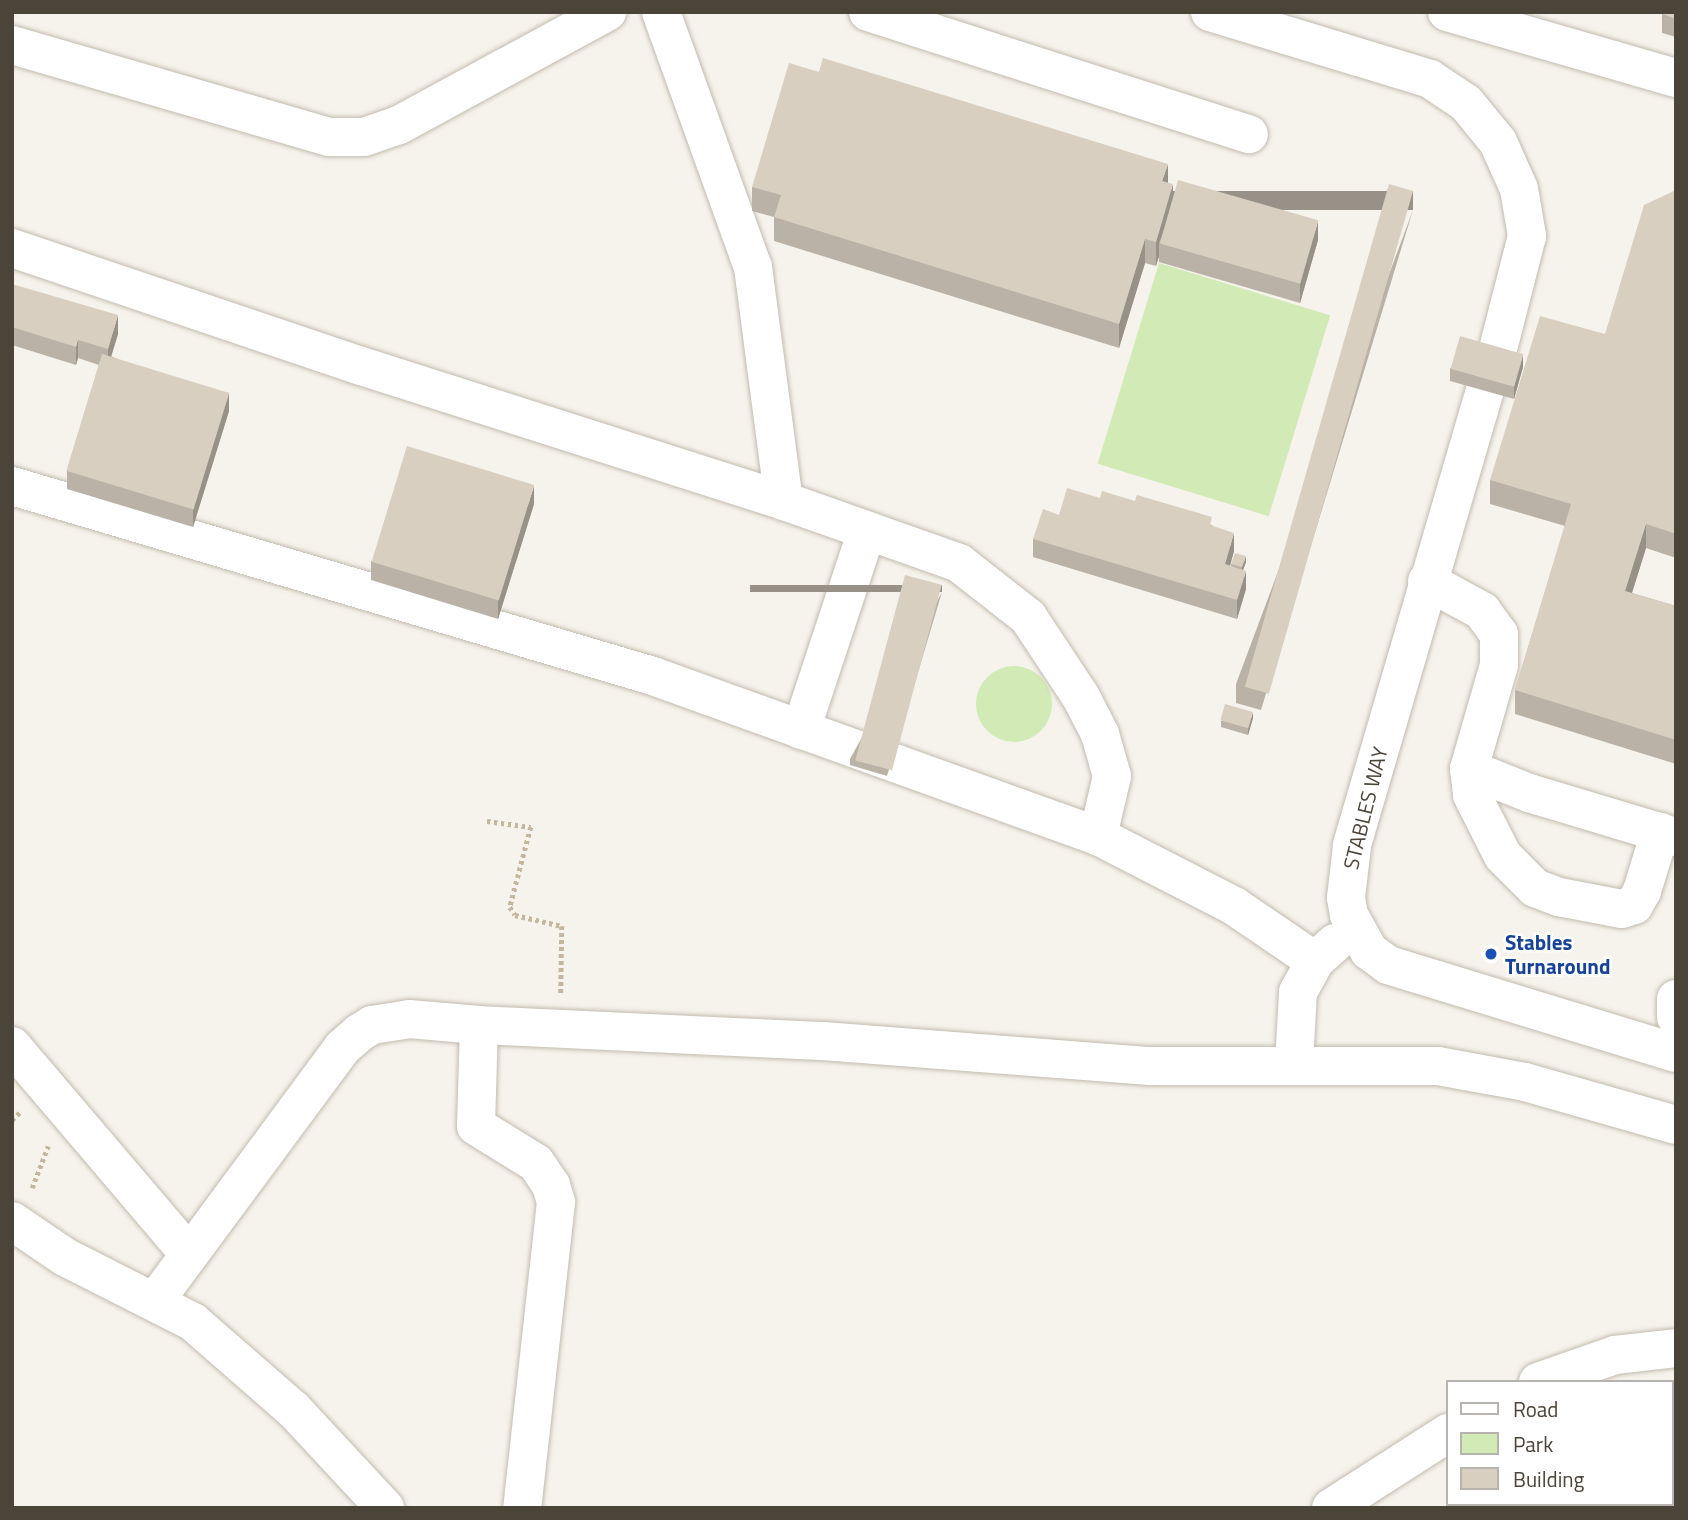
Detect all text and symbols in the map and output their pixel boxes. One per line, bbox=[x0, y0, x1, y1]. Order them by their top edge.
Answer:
street label: STABLES WAY bbox=[1338, 744, 1392, 872]
place label: Stables Turnaround bbox=[1505, 929, 1610, 979]
marker: Stables Turnaround bbox=[1483, 946, 1499, 962]
legend bbox=[1446, 1380, 1674, 1506]
text: Road bbox=[1513, 1393, 1558, 1425]
text: Park bbox=[1513, 1428, 1553, 1460]
text: Building bbox=[1513, 1463, 1584, 1495]

